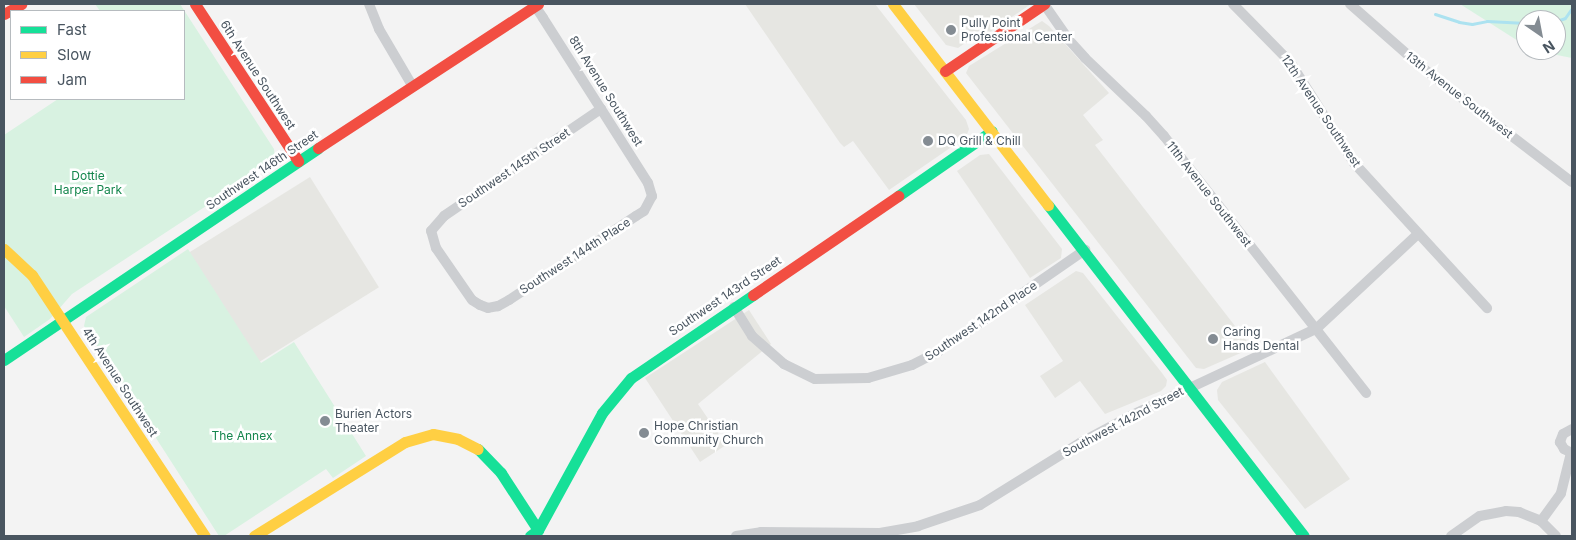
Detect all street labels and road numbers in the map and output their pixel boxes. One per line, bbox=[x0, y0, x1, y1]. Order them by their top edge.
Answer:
street label: 6th Avenue Southwest bbox=[217, 18, 299, 132]
street label: 8th Avenue Southwest bbox=[566, 33, 646, 149]
street label: 13th Avenue Southwest bbox=[1403, 49, 1515, 141]
street label: 12th Avenue Southwest bbox=[1278, 52, 1364, 170]
street label: Southwest 145th Street bbox=[455, 125, 573, 211]
street label: Southwest 146th Street bbox=[203, 127, 321, 213]
street label: 11th Avenue Southwest bbox=[1163, 138, 1255, 250]
street label: Southwest 144th Place bbox=[517, 215, 633, 297]
street label: Southwest 143rd Street bbox=[666, 253, 784, 339]
street label: Southwest 142nd Place bbox=[922, 278, 1040, 364]
street label: 4th Avenue Southwest bbox=[79, 325, 161, 439]
street label: Southwest 142nd Street bbox=[1060, 384, 1186, 460]

